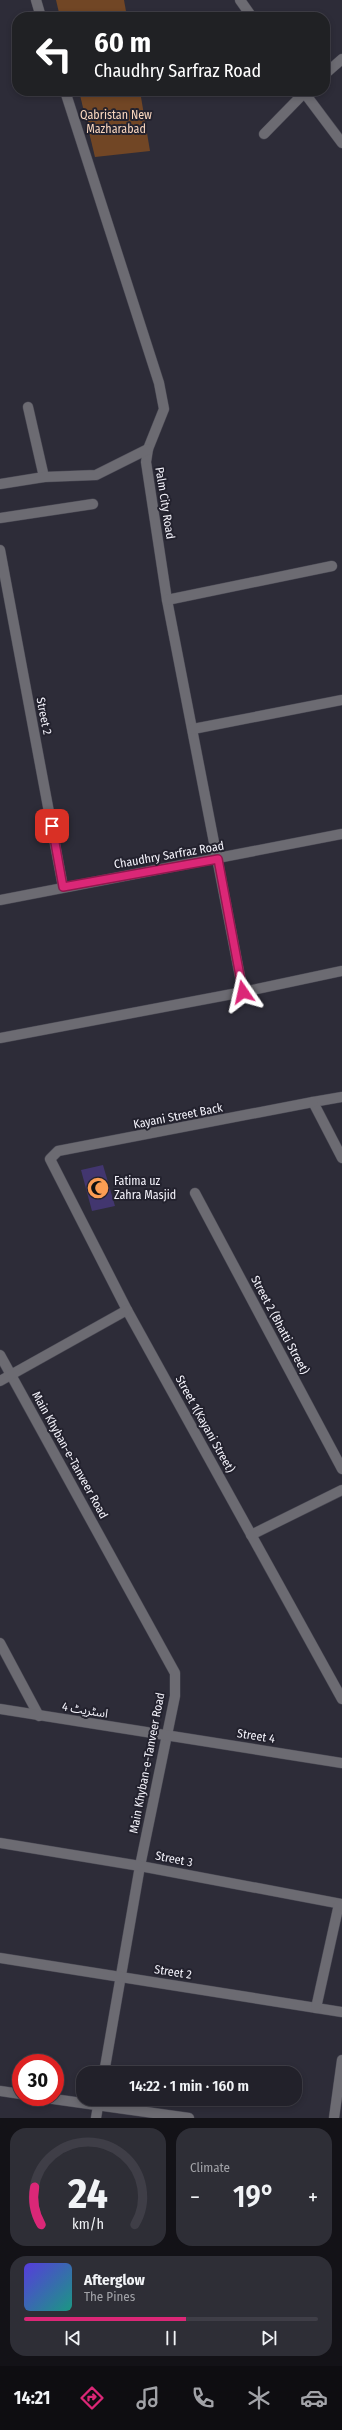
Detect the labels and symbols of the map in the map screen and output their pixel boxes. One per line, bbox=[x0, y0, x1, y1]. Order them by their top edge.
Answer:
park label: Qabristan New Mazharabad bbox=[80, 108, 152, 136]
street label: Palm City Road bbox=[152, 466, 178, 540]
street label: Street 2 bbox=[34, 696, 54, 736]
pin bbox=[35, 809, 69, 843]
street label: Chaudhry Sarfraz Road bbox=[113, 838, 225, 872]
position arrow bbox=[222, 971, 264, 1013]
street label: Kayani Street Back bbox=[132, 1100, 224, 1132]
place label: Fatima uz Zahra Masjid bbox=[114, 1174, 176, 1202]
mosque icon: Fatima uz Zahra Masjid bbox=[85, 1175, 111, 1201]
street label: Street 2 (Bhatti Street) bbox=[248, 1273, 312, 1377]
street label: Street 1(Kayani Street) bbox=[173, 1373, 238, 1475]
street label: Main Khyban-e-Tanveer Road bbox=[29, 1389, 111, 1521]
street label: Main Khyban-e-Tanveer Road bbox=[126, 1691, 168, 1835]
street label: اسٹریٹ 4 bbox=[61, 1699, 109, 1721]
street label: Street 4 bbox=[236, 1726, 276, 1746]
street label: Street 3 bbox=[154, 1849, 194, 1869]
street label: Street 2 bbox=[153, 1962, 193, 1982]
speed limit sign: 30 bbox=[12, 2054, 64, 2106]

